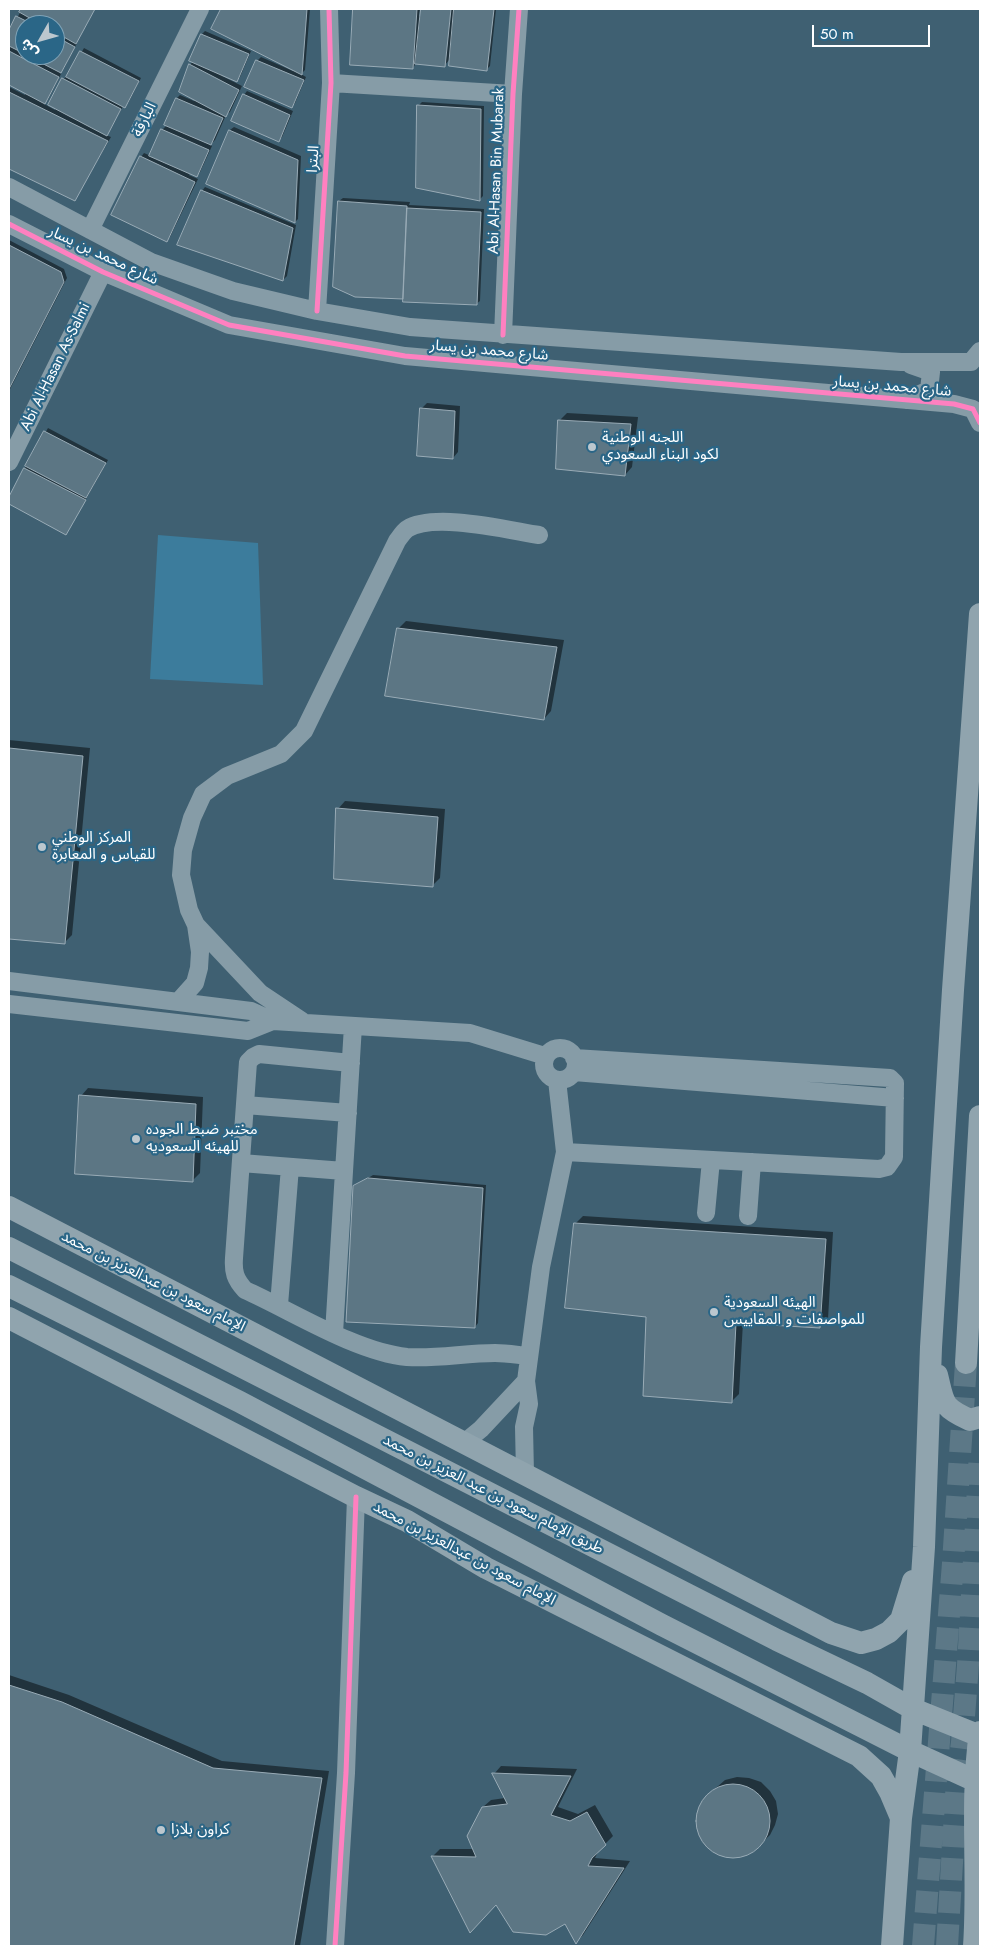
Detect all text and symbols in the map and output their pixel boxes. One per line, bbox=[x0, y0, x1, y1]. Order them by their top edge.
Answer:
north arrow bbox=[15, 15, 65, 65]
scale bar bbox=[814, 15, 932, 47]
text: 50 m bbox=[820, 23, 854, 45]
text: ش bbox=[15, 35, 43, 62]
street label: Abi Al-Hasan Bin Mubarak bbox=[485, 88, 509, 254]
street label: البارقة bbox=[129, 100, 161, 140]
street label: البترا bbox=[304, 145, 324, 173]
street label: شارع محمد بن يسار bbox=[45, 223, 161, 289]
street label: Abi Al-Hasan As-Salmi bbox=[17, 300, 95, 434]
street label: شارع محمد بن يسار bbox=[429, 337, 549, 365]
street label: شارع محمد بن يسار bbox=[832, 373, 952, 401]
place label: اللجنه الوطنية لكود البناء السعودي bbox=[602, 429, 719, 464]
marker: اللجنه الوطنية لكود البناء السعودي bbox=[586, 441, 598, 453]
place label: المركز الوطني للقياس و المعابرة bbox=[52, 829, 155, 864]
marker: المركز الوطني للقياس و المعابرة bbox=[36, 841, 48, 853]
place label: مختبر ضبط الجوده للهيئه السعوديه bbox=[146, 1121, 258, 1156]
marker: مختبر ضبط الجوده للهيئه السعوديه bbox=[130, 1133, 142, 1145]
street label: الإمام سعود بن عبدالعزيز بن محمد bbox=[58, 1228, 248, 1336]
place label: الهيئه السعودية للمواصفات و المقاييس bbox=[724, 1294, 865, 1329]
marker: الهيئه السعودية للمواصفات و المقاييس bbox=[708, 1306, 720, 1318]
street label: طريق الإمام سعود بن عبد العزيز بن محمد bbox=[380, 1431, 606, 1559]
street label: الإمام سعود بن عبدالعزيز بن محمد bbox=[370, 1498, 558, 1610]
place label: كراون بلازا bbox=[171, 1821, 230, 1839]
marker: كراون بلازا bbox=[155, 1824, 167, 1836]

